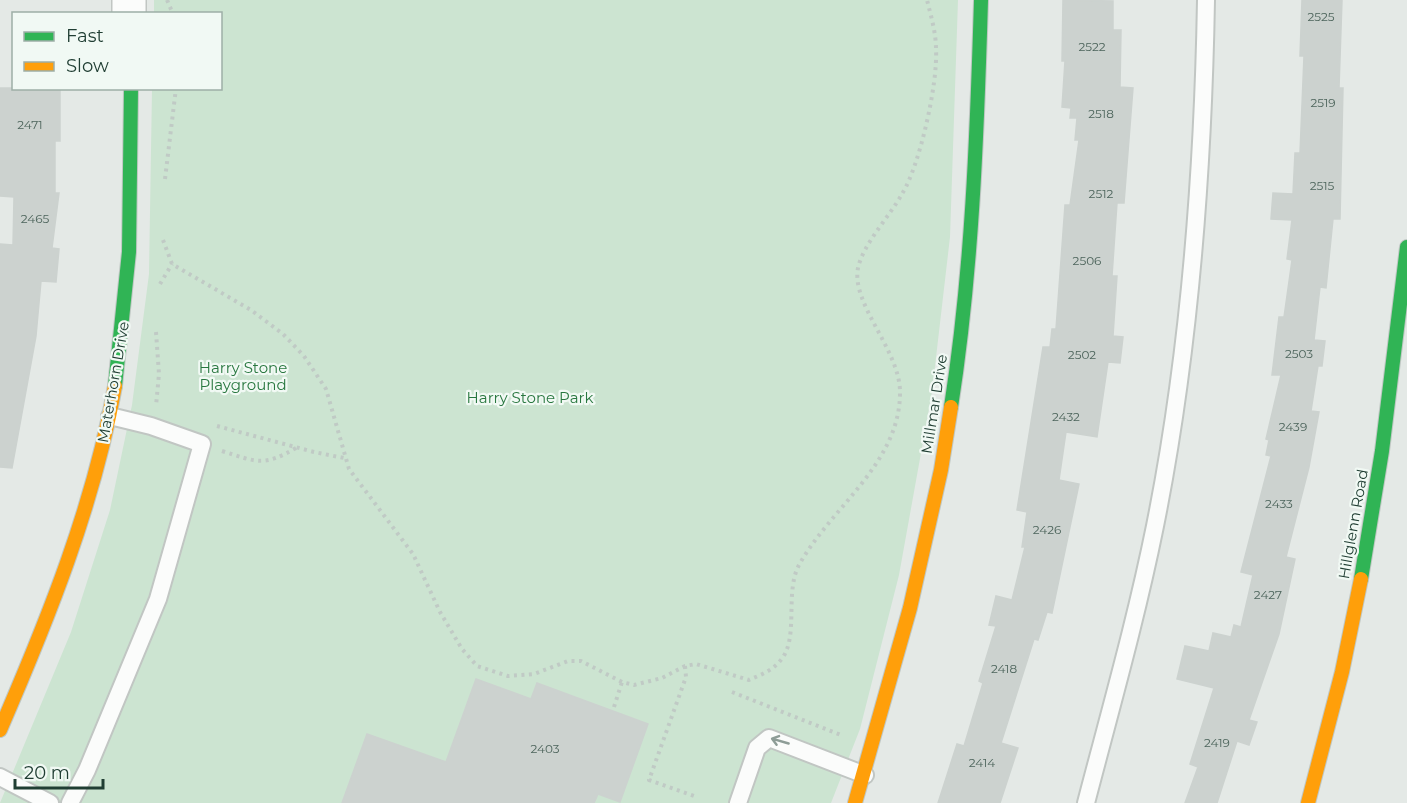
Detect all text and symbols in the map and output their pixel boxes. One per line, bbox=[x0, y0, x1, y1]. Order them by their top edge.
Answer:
house number: 2525 bbox=[1307, 9, 1335, 24]
legend bbox=[12, 12, 222, 90]
text: Fast bbox=[66, 25, 104, 47]
house number: 2522 bbox=[1078, 39, 1106, 54]
text: Slow bbox=[66, 55, 109, 77]
house number: 2519 bbox=[1310, 95, 1336, 110]
house number: 2518 bbox=[1088, 106, 1114, 121]
house number: 2471 bbox=[17, 117, 43, 132]
house number: 2515 bbox=[1310, 178, 1335, 193]
house number: 2512 bbox=[1089, 186, 1114, 201]
house number: 2465 bbox=[21, 211, 49, 226]
house number: 2506 bbox=[1073, 253, 1101, 268]
street label: Materhorn Drive bbox=[93, 320, 133, 444]
house number: 2503 bbox=[1285, 346, 1313, 361]
house number: 2502 bbox=[1068, 347, 1096, 362]
street label: Millmar Drive bbox=[917, 353, 951, 455]
park label: Harry Stone Playground bbox=[199, 358, 287, 394]
park label: Harry Stone Park bbox=[467, 388, 593, 407]
house number: 2432 bbox=[1052, 409, 1080, 424]
house number: 2439 bbox=[1279, 419, 1307, 434]
street label: Hillglenn Road bbox=[1334, 468, 1372, 580]
house number: 2433 bbox=[1265, 496, 1293, 511]
house number: 2426 bbox=[1033, 522, 1061, 537]
house number: 2427 bbox=[1254, 587, 1282, 602]
house number: 2418 bbox=[991, 661, 1017, 676]
one-way arrow bbox=[771, 734, 790, 746]
house number: 2419 bbox=[1204, 735, 1230, 750]
house number: 2403 bbox=[530, 741, 560, 756]
scale bar bbox=[15, 752, 104, 790]
house number: 2414 bbox=[969, 755, 995, 770]
text: 20 m bbox=[24, 762, 70, 784]

